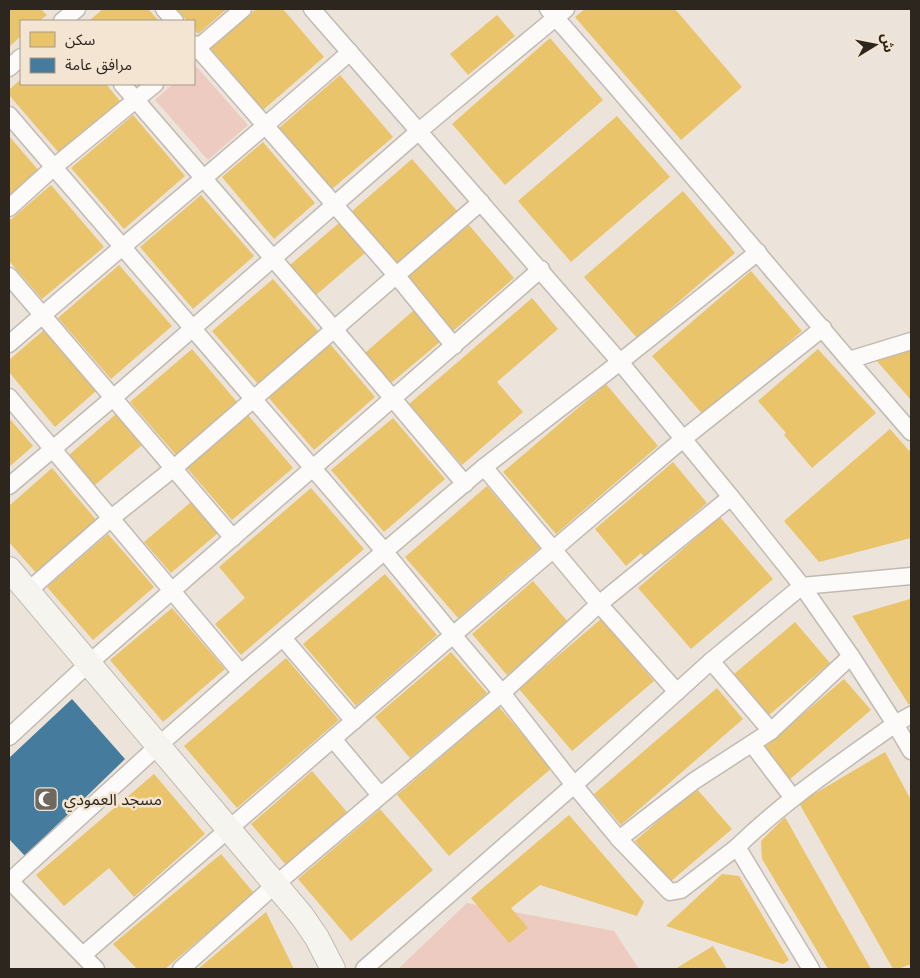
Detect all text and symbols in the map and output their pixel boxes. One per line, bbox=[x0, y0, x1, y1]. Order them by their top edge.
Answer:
legend bbox=[20, 20, 195, 85]
north arrow bbox=[850, 20, 900, 70]
text: سكن bbox=[65, 30, 96, 49]
text: ش bbox=[877, 32, 898, 54]
text: مرافق عامة bbox=[65, 55, 132, 75]
mosque icon: مسجد العمودي bbox=[33, 786, 59, 812]
place label: مسجد العمودي bbox=[64, 789, 162, 812]

